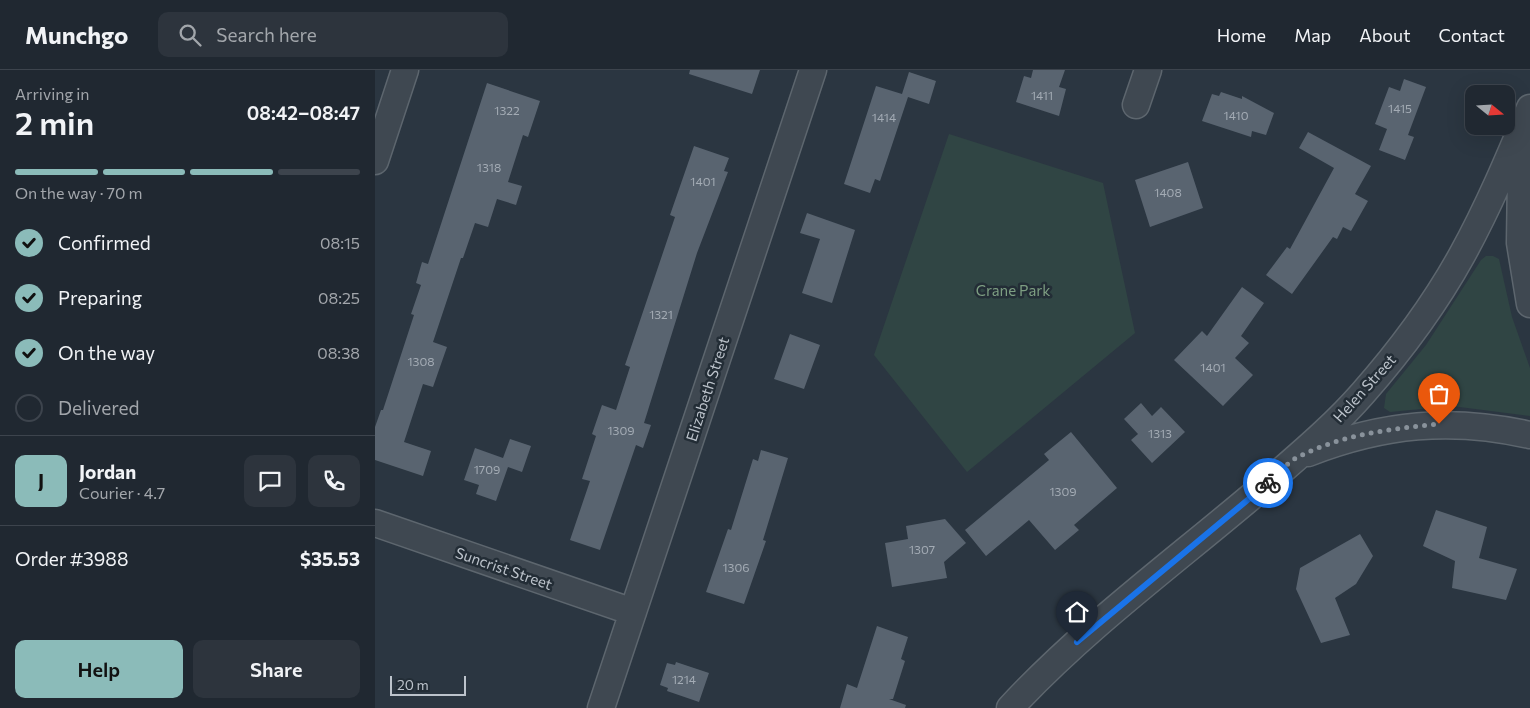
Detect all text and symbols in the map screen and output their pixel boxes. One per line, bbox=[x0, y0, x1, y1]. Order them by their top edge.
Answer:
search box bbox=[158, 12, 508, 57]
text: Munchgo bbox=[25, 20, 128, 49]
icon: search bbox=[176, 21, 204, 49]
text: Search here bbox=[216, 23, 317, 46]
text: Home bbox=[1217, 24, 1266, 46]
text: Map bbox=[1294, 24, 1331, 46]
text: About bbox=[1359, 24, 1411, 46]
text: Contact bbox=[1439, 24, 1505, 46]
text: Arriving in bbox=[15, 84, 89, 103]
north arrow bbox=[1465, 85, 1515, 135]
map controls bbox=[1465, 85, 1515, 135]
house number: 1411 bbox=[1031, 88, 1053, 102]
text: 08:42–08:47 bbox=[247, 101, 360, 124]
house number: 1415 bbox=[1388, 101, 1412, 115]
text: 2 min bbox=[15, 102, 94, 142]
house number: 1322 bbox=[494, 103, 520, 117]
house number: 1410 bbox=[1224, 108, 1249, 122]
house number: 1414 bbox=[872, 110, 896, 124]
house number: 1318 bbox=[477, 160, 501, 174]
house number: 1401 bbox=[690, 174, 716, 188]
text: On the way · 70 m bbox=[15, 183, 142, 202]
house number: 1408 bbox=[1154, 185, 1182, 199]
icon: check bbox=[15, 229, 43, 257]
text: Confirmed bbox=[58, 231, 151, 254]
text: 08:15 bbox=[320, 233, 360, 252]
park label: Crane Park bbox=[976, 281, 1050, 299]
icon: check bbox=[15, 284, 43, 312]
text: Preparing bbox=[58, 286, 142, 309]
text: 08:25 bbox=[318, 288, 360, 307]
house number: 1321 bbox=[649, 307, 673, 321]
street label: Elizabeth Street bbox=[682, 335, 732, 443]
icon: check bbox=[15, 339, 43, 367]
text: On the way bbox=[58, 341, 155, 364]
text: 08:38 bbox=[317, 343, 360, 362]
street label: Helen Street bbox=[1329, 350, 1399, 426]
house number: 1308 bbox=[407, 354, 435, 368]
house number: 1401 bbox=[1200, 360, 1226, 374]
pin bbox=[1418, 373, 1460, 424]
icon: bag bbox=[1425, 380, 1453, 408]
text: Delivered bbox=[58, 396, 139, 419]
house number: 1309 bbox=[607, 423, 635, 437]
house number: 1313 bbox=[1148, 426, 1172, 440]
button: chat bbox=[244, 455, 296, 507]
button: phone bbox=[308, 455, 360, 507]
courier bbox=[1243, 458, 1293, 508]
text: Jordan bbox=[79, 460, 136, 483]
house number: 1709 bbox=[474, 462, 500, 476]
text: J bbox=[38, 469, 44, 492]
icon: bike bbox=[1254, 469, 1282, 497]
text: Courier · 4.7 bbox=[79, 483, 165, 502]
house number: 1309 bbox=[1049, 484, 1077, 498]
house number: 1307 bbox=[909, 542, 935, 556]
street label: Suncrist Street bbox=[453, 543, 555, 593]
text: Order #3988 bbox=[15, 547, 128, 570]
text: $35.53 bbox=[300, 547, 360, 570]
house number: 1306 bbox=[722, 560, 750, 574]
pin bbox=[1056, 591, 1098, 642]
icon: home bbox=[1063, 598, 1091, 626]
button: Help bbox=[15, 640, 183, 698]
button: Share bbox=[193, 640, 360, 698]
house number: 1214 bbox=[672, 672, 696, 686]
scale bar bbox=[390, 673, 466, 696]
text: 20 m bbox=[397, 676, 429, 693]

